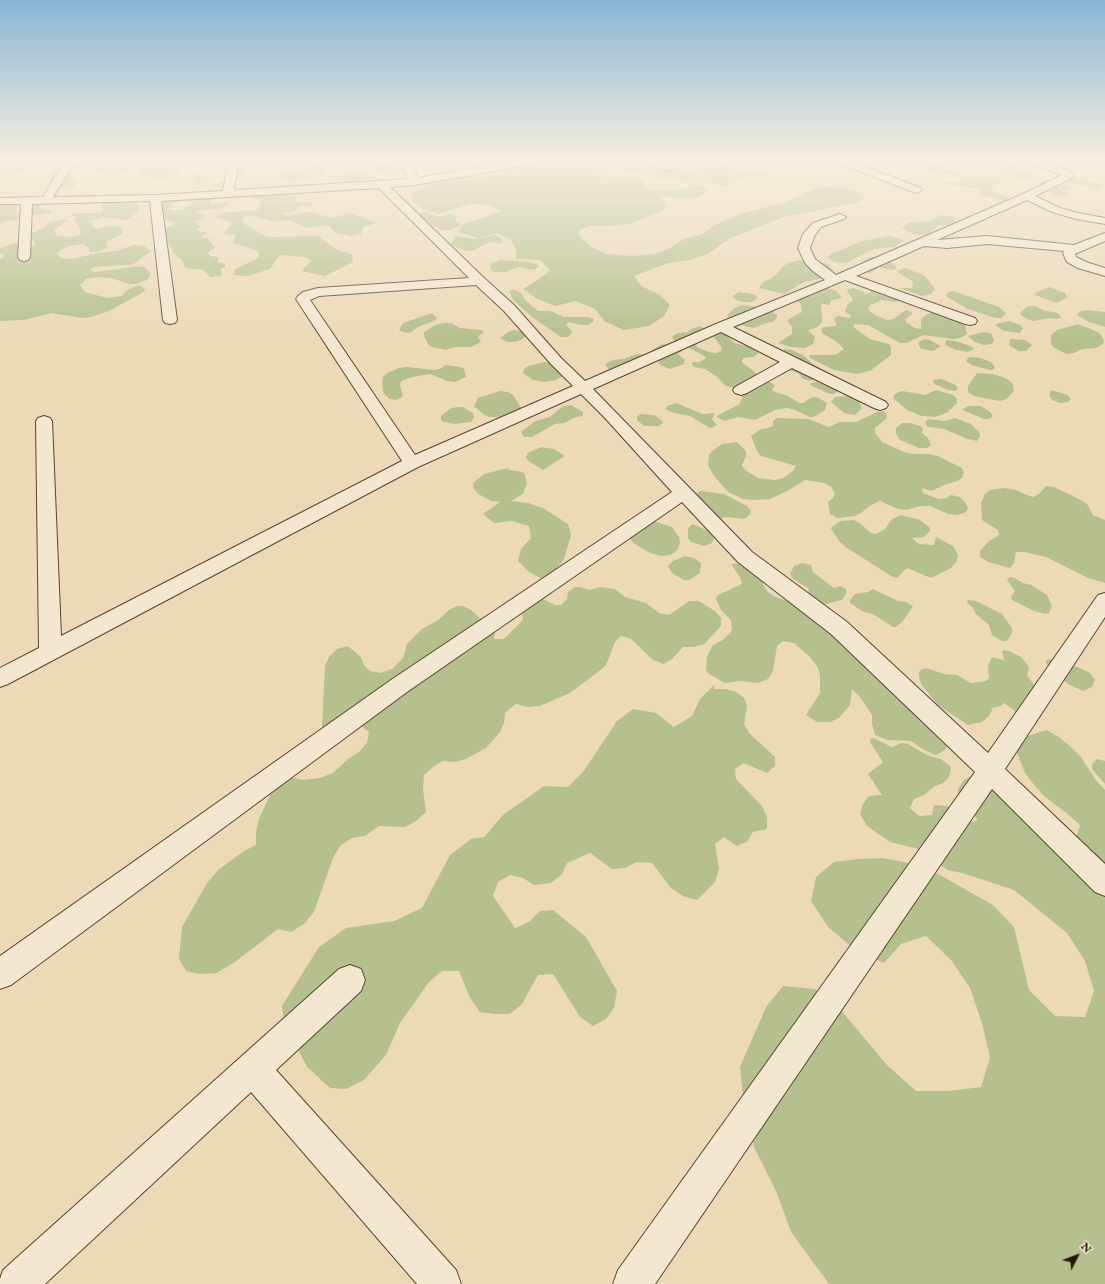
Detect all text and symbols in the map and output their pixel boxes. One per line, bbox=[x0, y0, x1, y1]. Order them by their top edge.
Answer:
north arrow bbox=[1057, 1236, 1097, 1276]
text: N bbox=[1078, 1240, 1094, 1256]

